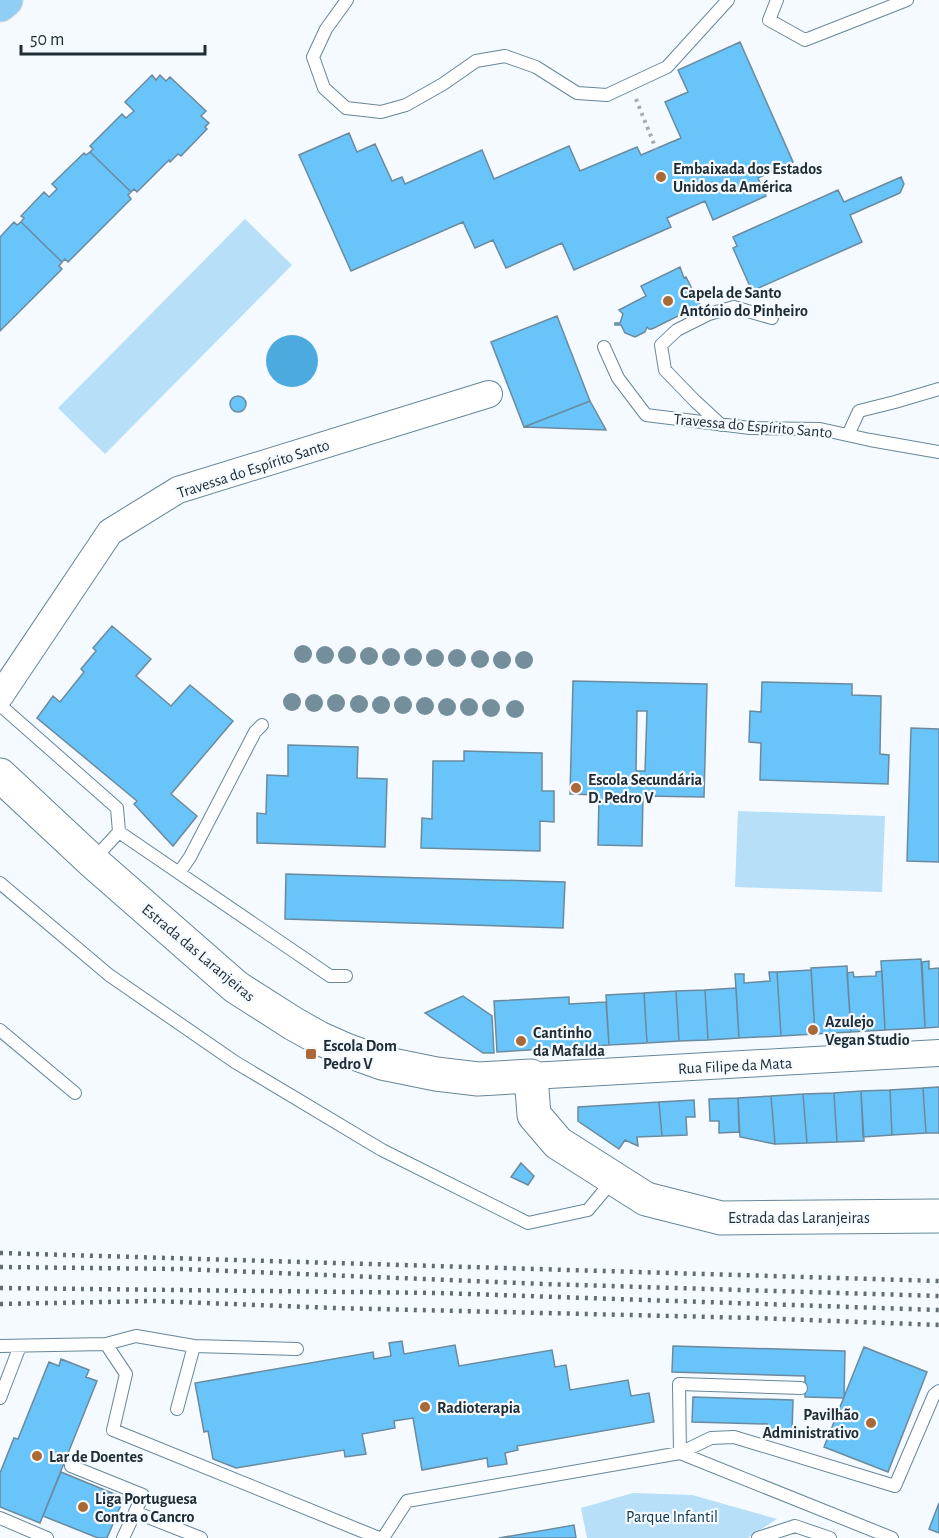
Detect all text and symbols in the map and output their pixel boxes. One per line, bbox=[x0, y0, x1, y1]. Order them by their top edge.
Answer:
scale bar bbox=[21, 18, 206, 56]
text: 50 m bbox=[30, 31, 64, 49]
place label: Embaixada dos Estados Unidos da América bbox=[673, 161, 822, 195]
marker: Embaixada dos Estados Unidos da América bbox=[654, 170, 668, 184]
place label: Capela de Santo António do Pinheiro bbox=[680, 285, 808, 319]
marker: Capela de Santo António do Pinheiro bbox=[661, 294, 675, 308]
street label: Travessa do Espírito Santo bbox=[673, 411, 833, 441]
street label: Travessa do Espírito Santo bbox=[175, 437, 332, 501]
place label: Escola Secundária D. Pedro V bbox=[588, 772, 703, 806]
marker: Escola Secundária D. Pedro V bbox=[569, 781, 583, 795]
street label: Estrada das Laranjeiras bbox=[138, 901, 258, 1005]
place label: Azulejo Vegan Studio bbox=[825, 1014, 910, 1048]
marker: Azulejo Vegan Studio bbox=[806, 1023, 820, 1037]
place label: Cantinho da Mafalda bbox=[533, 1025, 605, 1059]
marker: Cantinho da Mafalda bbox=[514, 1034, 528, 1048]
place label: Escola Dom Pedro V bbox=[323, 1038, 397, 1072]
marker: Escola Dom Pedro V bbox=[304, 1047, 318, 1061]
street label: Rua Filipe da Mata bbox=[678, 1055, 793, 1077]
street label: Estrada das Laranjeiras bbox=[728, 1210, 870, 1227]
marker: Radioterapia bbox=[418, 1400, 432, 1414]
place label: Radioterapia bbox=[437, 1400, 521, 1416]
place label: Pavilhão Administrativo bbox=[762, 1407, 859, 1441]
marker: Pavilhão Administrativo bbox=[864, 1416, 878, 1430]
marker: Lar de Doentes bbox=[30, 1449, 44, 1463]
place label: Lar de Doentes bbox=[49, 1449, 143, 1465]
place label: Liga Portuguesa Contra o Cancro bbox=[95, 1491, 198, 1525]
marker: Liga Portuguesa Contra o Cancro bbox=[76, 1500, 90, 1514]
park label: Parque Infantil bbox=[626, 1509, 718, 1525]

